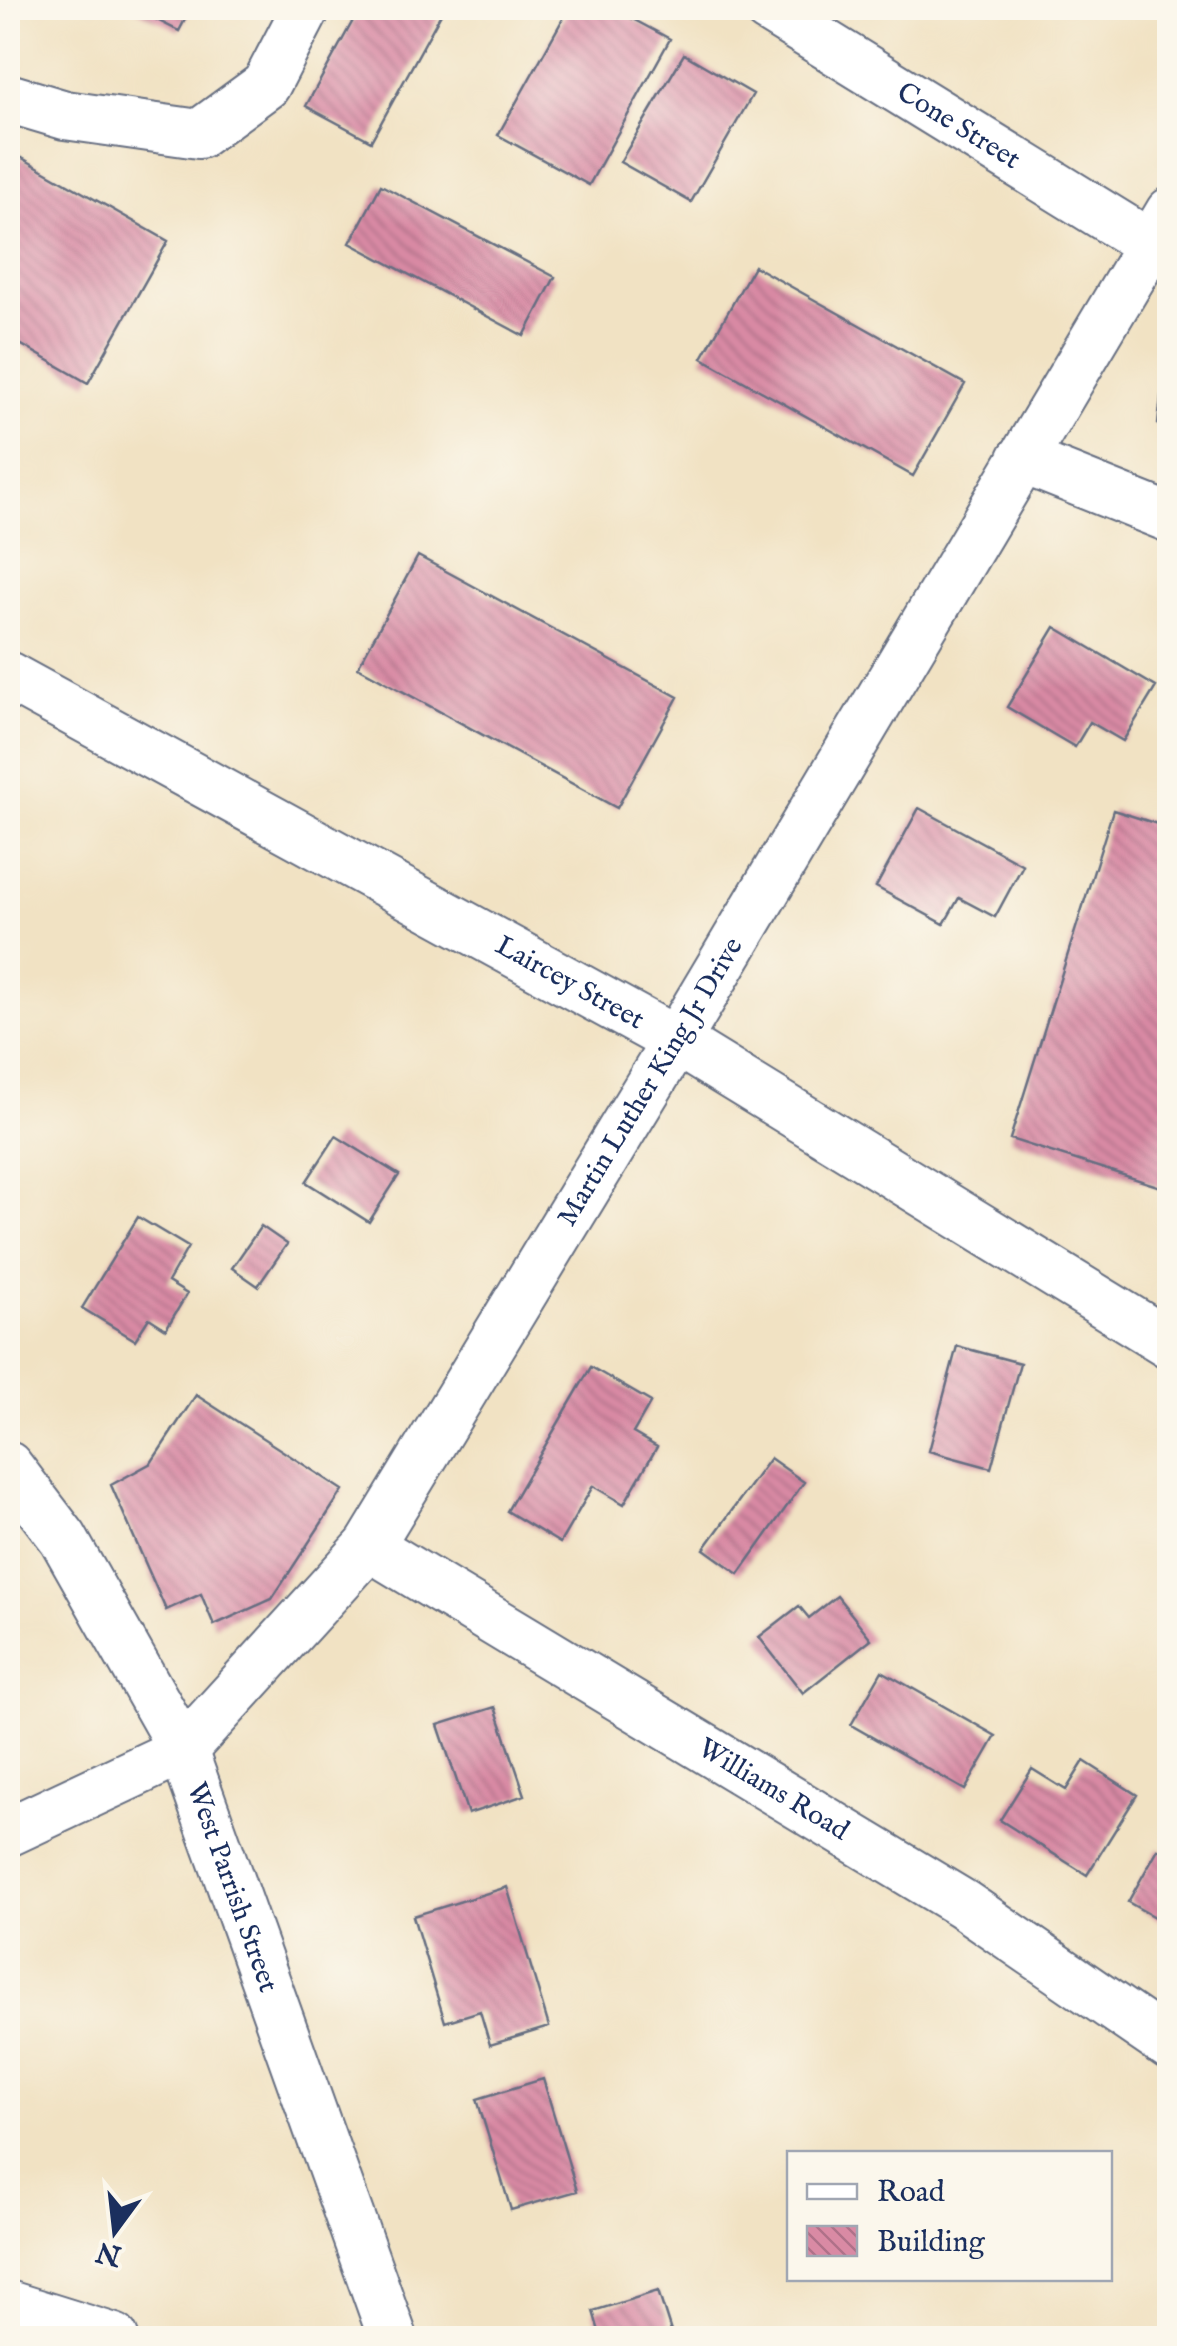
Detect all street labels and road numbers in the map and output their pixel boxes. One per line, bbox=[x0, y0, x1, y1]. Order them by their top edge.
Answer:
street label: Cone Street bbox=[890, 75, 1027, 178]
street label: Laircey Street bbox=[489, 928, 650, 1038]
street label: Martin Luther King Jr Drive bbox=[550, 931, 751, 1233]
street label: Williams Road bbox=[691, 1731, 855, 1849]
street label: West Parrish Street bbox=[178, 1778, 286, 1997]

